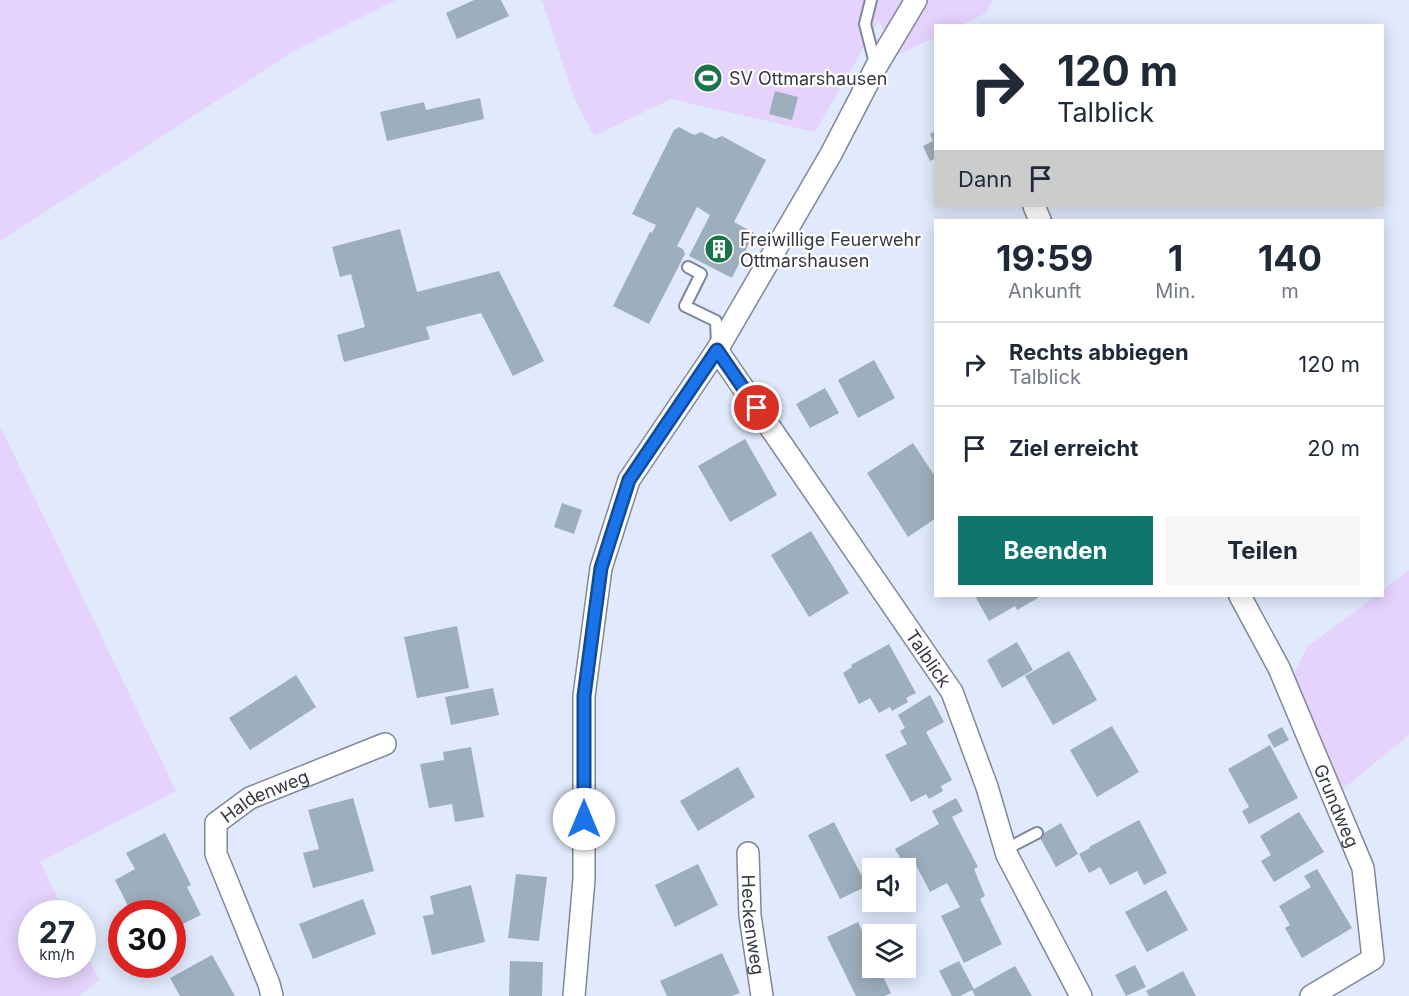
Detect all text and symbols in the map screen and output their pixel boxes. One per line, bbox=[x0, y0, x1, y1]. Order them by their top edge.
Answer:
text: 120 m bbox=[1057, 45, 1178, 96]
icon: right bbox=[958, 48, 1036, 126]
sports icon: SV Ottmarshausen bbox=[692, 62, 724, 94]
place label: SV Ottmarshausen bbox=[729, 68, 887, 89]
text: Talblick bbox=[1057, 96, 1154, 129]
icon: arrive bbox=[1024, 162, 1057, 195]
text: Dann bbox=[958, 166, 1012, 192]
place label: Freiwillige Feuerwehr Ottmarshausen bbox=[740, 229, 921, 271]
building icon: Freiwillige Feuerwehr Ottmarshausen bbox=[703, 233, 735, 265]
text: 19:59 bbox=[996, 236, 1093, 280]
text: 1 bbox=[1168, 236, 1183, 280]
text: 140 bbox=[1258, 236, 1322, 280]
text: Ankunft bbox=[1008, 279, 1081, 303]
text: Min. bbox=[1155, 279, 1196, 303]
text: m bbox=[1281, 279, 1299, 303]
text: Rechts abbiegen bbox=[1009, 339, 1189, 365]
icon: right bbox=[958, 348, 991, 381]
text: 120 m bbox=[1298, 351, 1360, 377]
text: Talblick bbox=[1009, 365, 1081, 389]
pin bbox=[731, 382, 782, 433]
icon: arrive bbox=[740, 391, 773, 424]
icon: arrive bbox=[958, 432, 991, 465]
text: Ziel erreicht bbox=[1009, 435, 1138, 461]
text: 20 m bbox=[1307, 435, 1360, 461]
button: Beenden bbox=[958, 516, 1153, 585]
button: Teilen bbox=[1165, 516, 1360, 585]
street label: Talblick bbox=[902, 626, 956, 691]
street label: Grundweg bbox=[1310, 761, 1364, 850]
street label: Haldenweg bbox=[216, 765, 311, 827]
position arrow bbox=[552, 787, 616, 851]
map controls bbox=[862, 858, 916, 978]
button: sound bbox=[862, 858, 916, 912]
street label: Heckenweg bbox=[738, 874, 769, 976]
speed limit sign: 30 bbox=[108, 900, 186, 978]
text: 27 bbox=[39, 914, 75, 950]
button: layers bbox=[862, 924, 916, 978]
text: km/h bbox=[39, 945, 75, 964]

